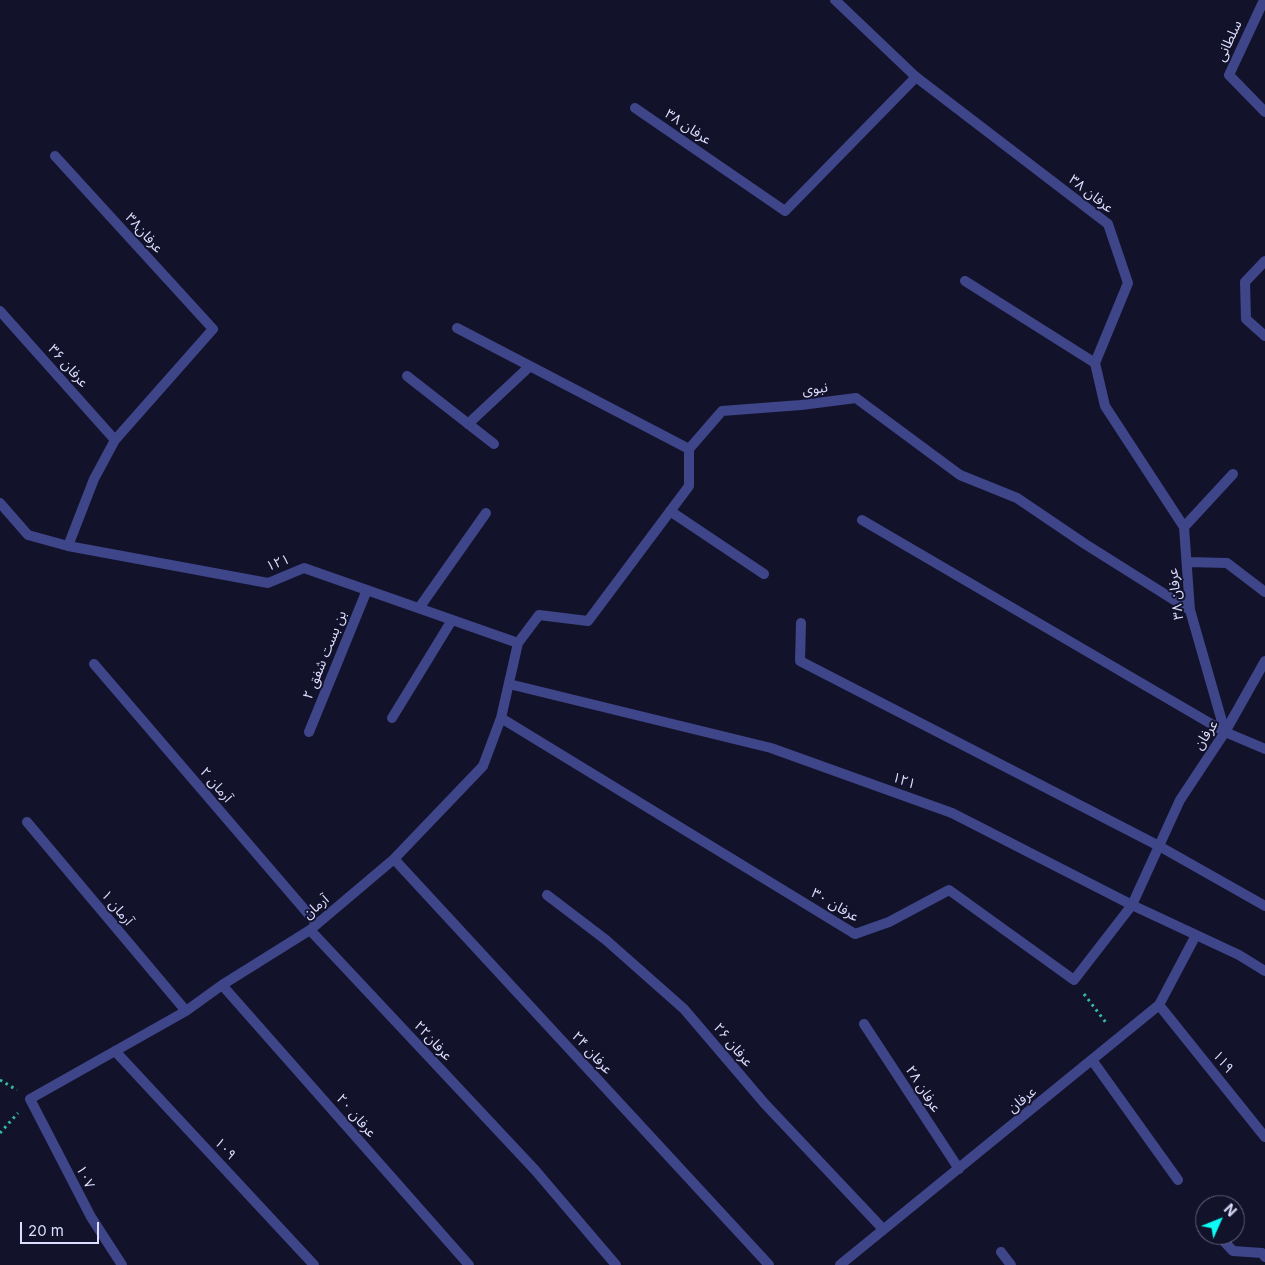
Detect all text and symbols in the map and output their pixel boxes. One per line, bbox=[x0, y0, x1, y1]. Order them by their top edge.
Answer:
street label: سلطانی bbox=[1212, 18, 1246, 64]
street label: عرفان ۳۸ bbox=[662, 105, 714, 149]
street label: عرفان ۳۸ bbox=[1065, 171, 1117, 217]
street label: عرفان۳۸ bbox=[122, 210, 166, 256]
street label: عرفان ۳۶ bbox=[44, 341, 92, 391]
street label: نبوی bbox=[801, 379, 829, 399]
street label: ۱۲۱ bbox=[264, 551, 292, 575]
street label: عرفان ۳۸ bbox=[1164, 567, 1188, 621]
street label: بن بست شفق ۲ bbox=[300, 608, 350, 702]
street label: عرفان bbox=[1190, 717, 1222, 753]
street label: آرمان ۲ bbox=[196, 764, 236, 806]
street label: ۱۲۱ bbox=[890, 769, 918, 793]
street label: عرفان ۳۰ bbox=[808, 885, 862, 925]
street label: آرمان ۱ bbox=[97, 887, 137, 929]
street label: آرمان bbox=[300, 891, 332, 923]
street label: عرفان۲۲ bbox=[410, 1018, 456, 1064]
street label: عرفان ۲۶ bbox=[710, 1020, 756, 1070]
street label: عرفان ۲۴ bbox=[568, 1028, 616, 1078]
street label: ۱۱۹ bbox=[1209, 1047, 1237, 1077]
street label: عرفان ۲۸ bbox=[902, 1063, 944, 1115]
street label: عرفان bbox=[1004, 1083, 1040, 1117]
street label: عرفان ۲۰ bbox=[333, 1091, 379, 1141]
street label: ۱۰۹ bbox=[211, 1134, 239, 1164]
street label: ۱۰۷ bbox=[72, 1162, 98, 1192]
north arrow bbox=[1195, 1195, 1245, 1245]
text: N bbox=[1221, 1200, 1240, 1220]
scale bar bbox=[22, 1212, 101, 1244]
text: 20 m bbox=[28, 1221, 64, 1240]

